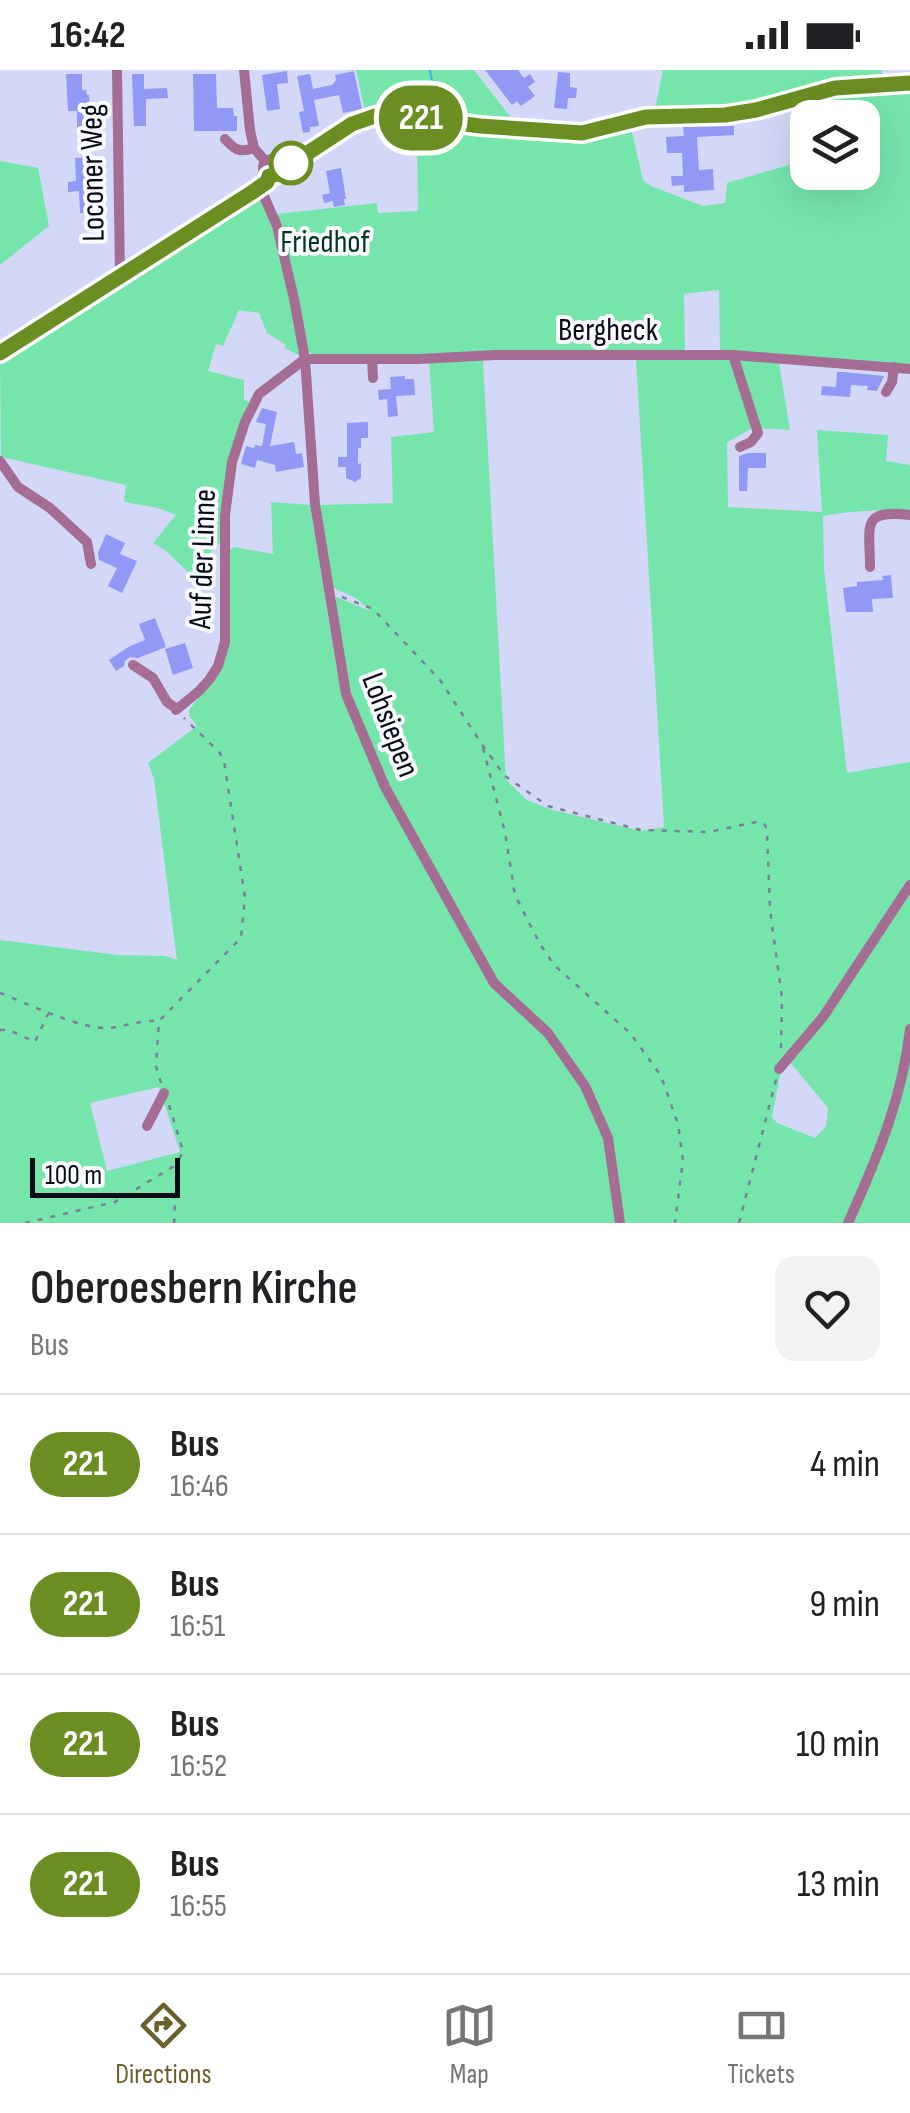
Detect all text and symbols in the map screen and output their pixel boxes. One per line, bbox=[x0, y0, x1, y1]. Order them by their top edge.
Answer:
text: 16:42 bbox=[50, 13, 126, 58]
line badge: 221 bbox=[364, 85, 478, 150]
text: 221 bbox=[399, 97, 443, 140]
map controls bbox=[790, 100, 880, 190]
button: layers bbox=[790, 100, 880, 190]
street label: Loconer Weg bbox=[72, 104, 114, 242]
unlabelled marker bbox=[270, 142, 312, 184]
park label: Friedhof bbox=[280, 223, 371, 262]
street label: Bergheck bbox=[558, 311, 658, 350]
street label: Auf der Linne bbox=[181, 488, 225, 631]
street label: Lohsiepen bbox=[352, 667, 428, 783]
scale bar bbox=[30, 1153, 180, 1198]
text: 100 m bbox=[45, 1159, 102, 1192]
button: heart bbox=[775, 1256, 880, 1361]
text: Oberoesbern Kirche bbox=[30, 1260, 357, 1317]
text: Bus bbox=[30, 1326, 69, 1365]
text: Bus bbox=[170, 1422, 219, 1467]
text: 4 min bbox=[810, 1442, 880, 1487]
text: 221 bbox=[63, 1443, 107, 1486]
text: 16:46 bbox=[170, 1467, 229, 1506]
text: Bus bbox=[170, 1562, 219, 1607]
text: 9 min bbox=[809, 1582, 880, 1627]
text: 221 bbox=[63, 1583, 107, 1626]
text: 16:51 bbox=[170, 1607, 225, 1646]
text: Bus bbox=[170, 1702, 219, 1747]
text: 10 min bbox=[796, 1722, 880, 1767]
text: 221 bbox=[63, 1723, 107, 1766]
text: 16:52 bbox=[170, 1747, 227, 1786]
text: Bus bbox=[170, 1842, 219, 1887]
text: 13 min bbox=[797, 1862, 880, 1907]
text: 221 bbox=[63, 1863, 107, 1906]
text: 16:55 bbox=[170, 1887, 227, 1926]
tab: Directions bbox=[115, 1998, 211, 2091]
tab: Map bbox=[442, 1998, 497, 2091]
tab: Tickets bbox=[727, 1998, 795, 2091]

